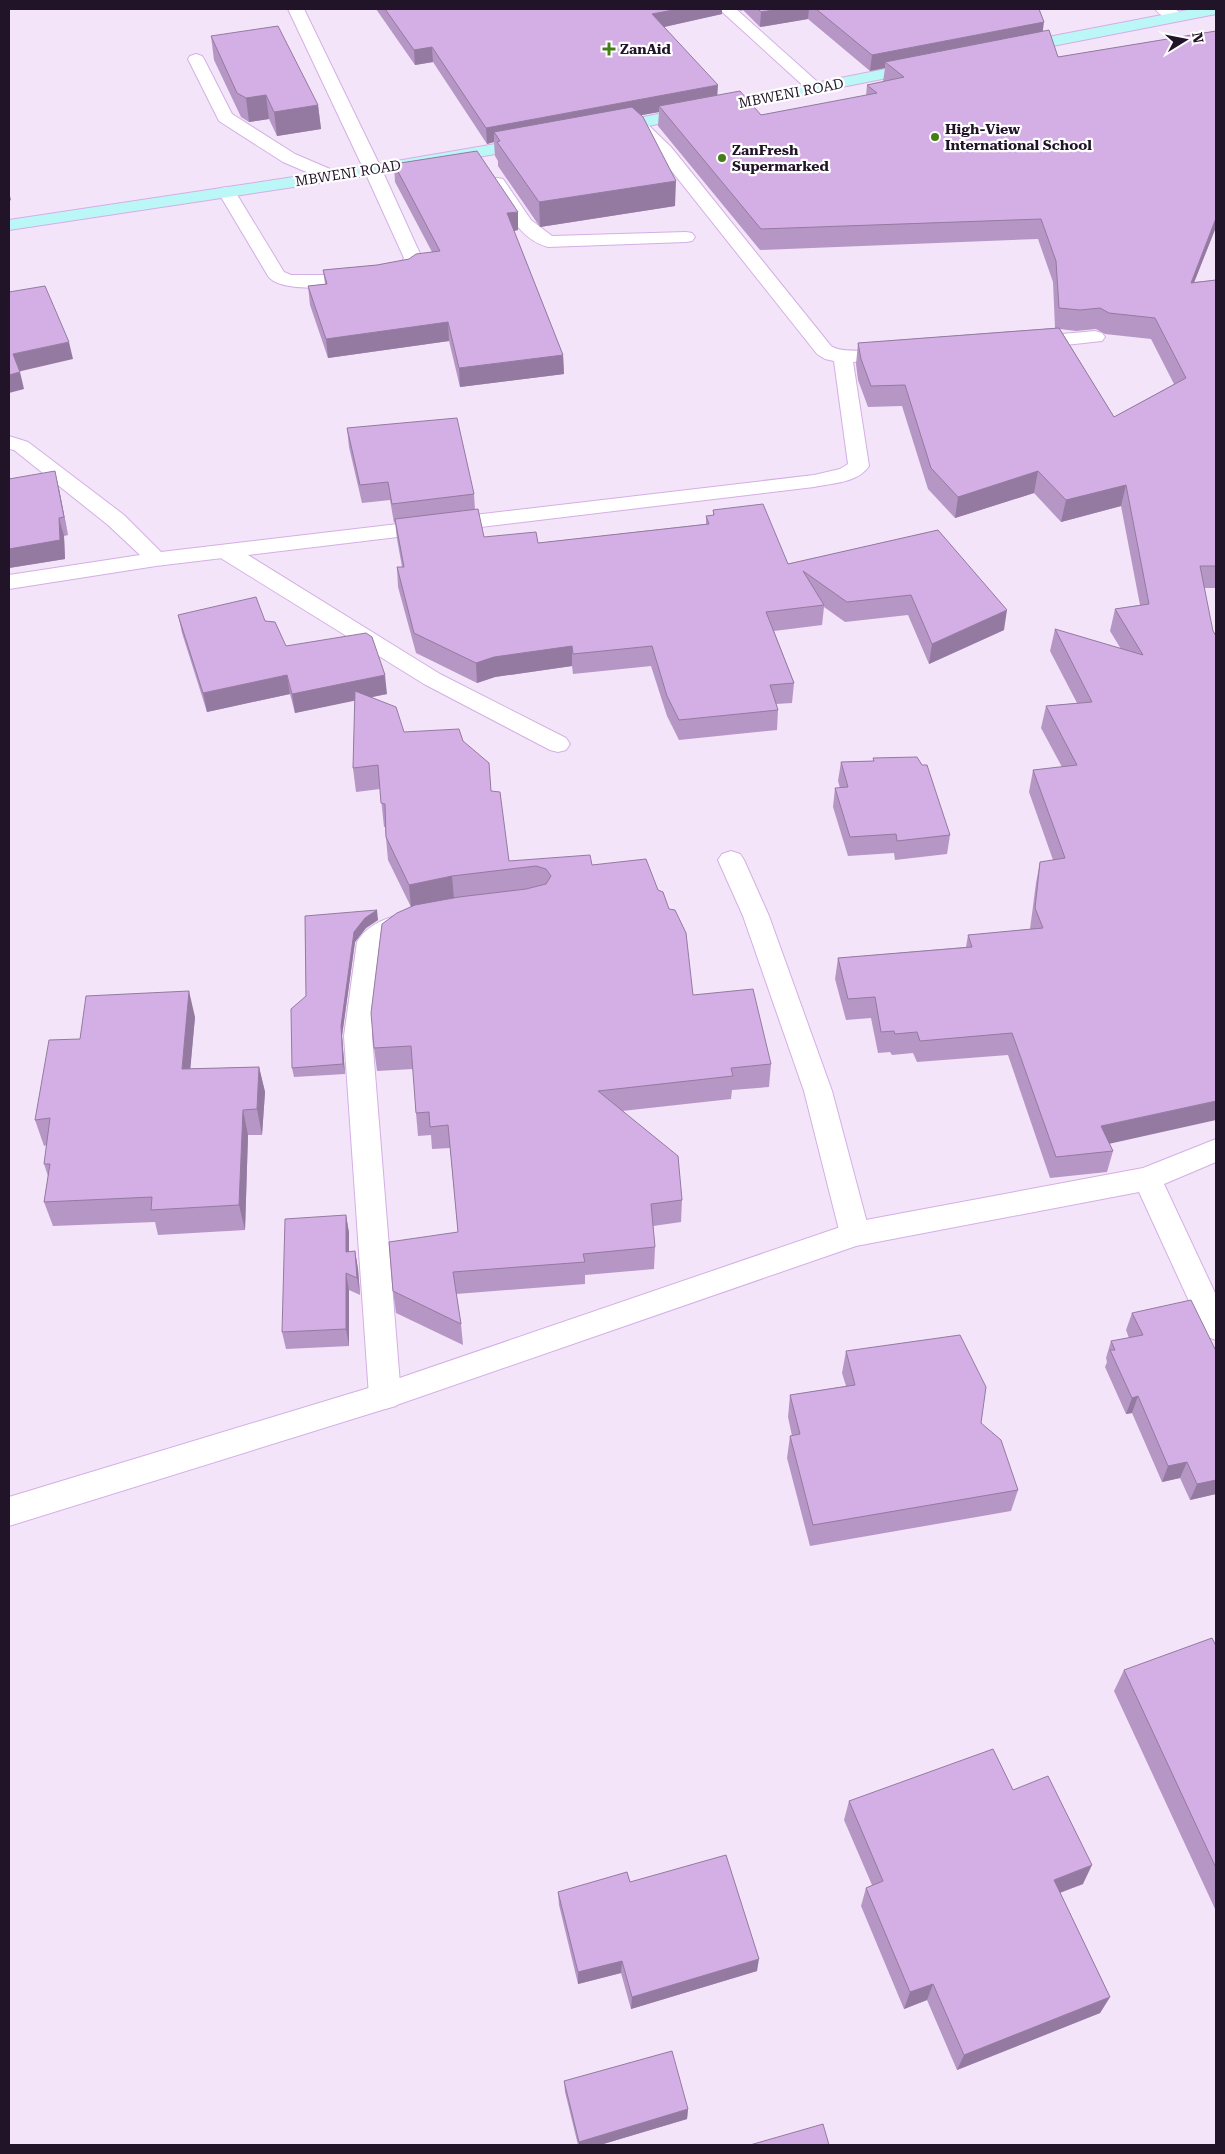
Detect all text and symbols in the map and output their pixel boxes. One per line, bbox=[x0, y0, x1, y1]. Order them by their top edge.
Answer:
north arrow bbox=[1160, 15, 1210, 65]
text: N bbox=[1189, 31, 1207, 45]
place label: ZanAid bbox=[620, 41, 671, 57]
marker: ZanAid bbox=[602, 42, 616, 56]
street label: MBWENI ROAD bbox=[737, 75, 845, 111]
place label: High-View International School bbox=[945, 121, 1092, 153]
marker: High-View International School bbox=[929, 131, 941, 143]
place label: ZanFresh Supermarked bbox=[732, 142, 830, 174]
marker: ZanFresh Supermarked bbox=[716, 152, 728, 164]
street label: MBWENI ROAD bbox=[294, 157, 402, 189]

